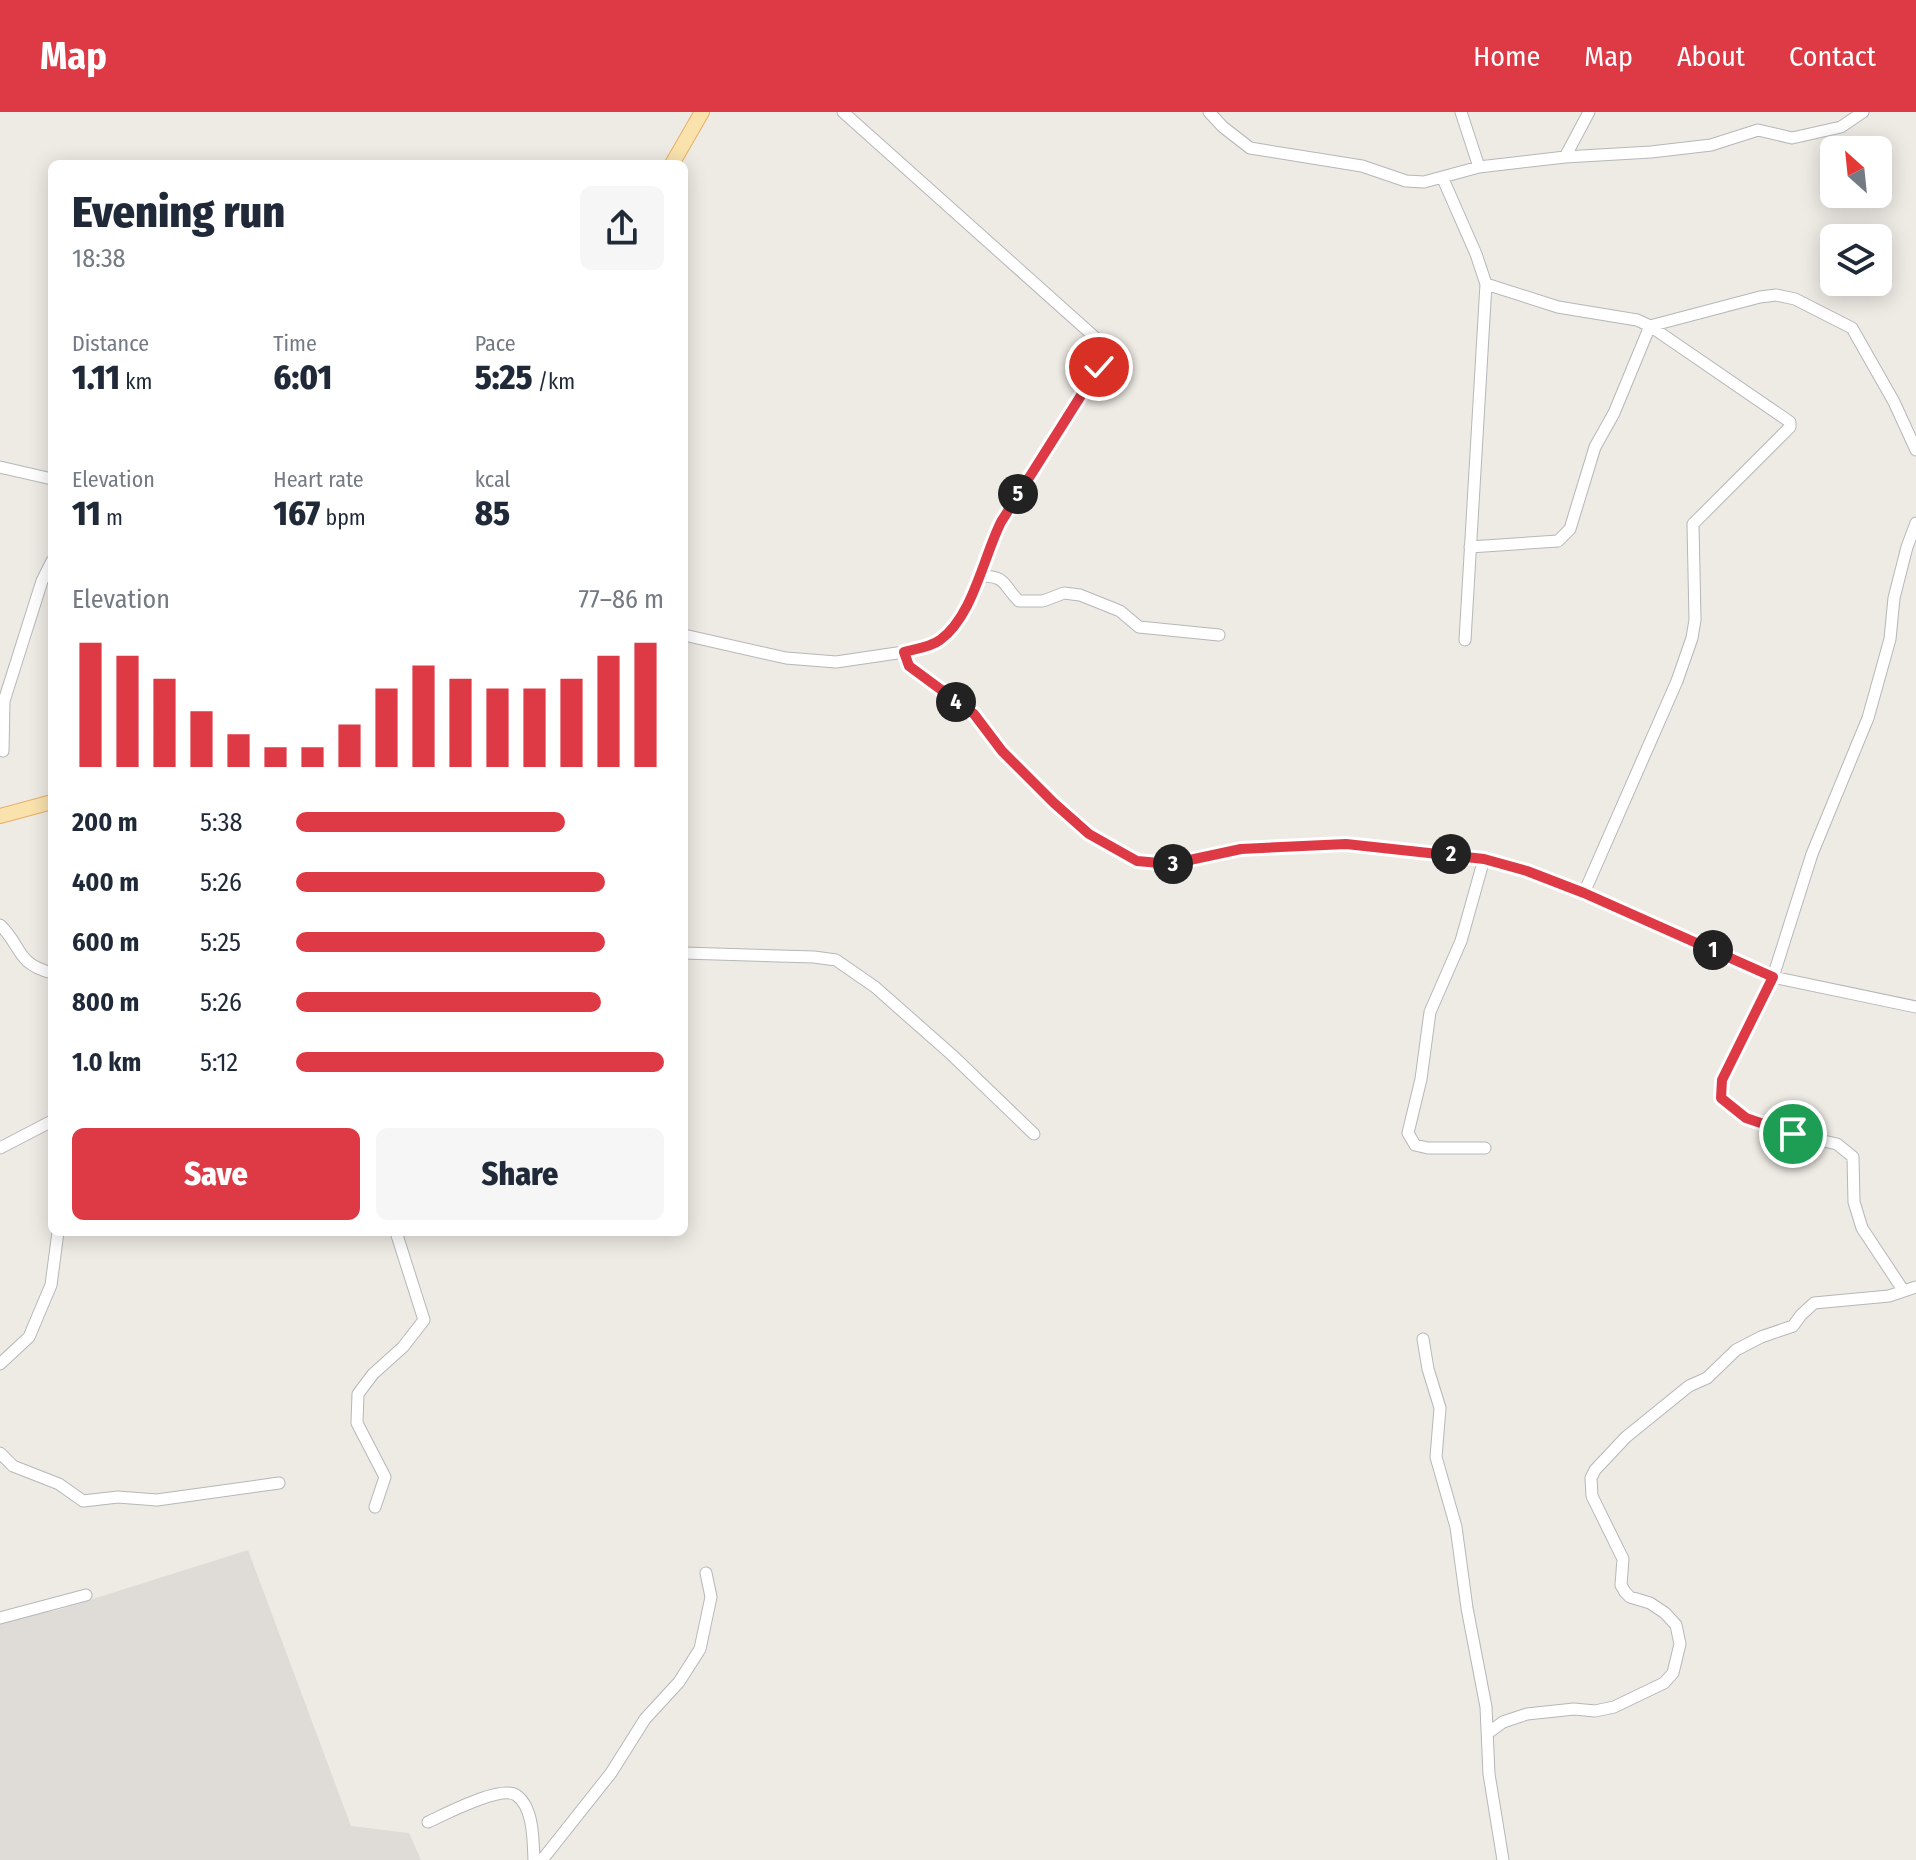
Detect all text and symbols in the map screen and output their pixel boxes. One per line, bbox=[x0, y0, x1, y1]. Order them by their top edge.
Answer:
text: Map bbox=[40, 33, 107, 79]
text: Home bbox=[1473, 40, 1540, 73]
text: Map bbox=[1584, 40, 1633, 73]
text: About bbox=[1677, 40, 1745, 73]
text: Contact bbox=[1789, 40, 1876, 73]
north arrow bbox=[1820, 136, 1892, 208]
map controls bbox=[1820, 136, 1892, 296]
text: Evening run bbox=[72, 186, 285, 239]
button: share bbox=[580, 186, 664, 270]
button: layers bbox=[1820, 224, 1892, 296]
text: 18:38 bbox=[72, 243, 126, 274]
text: Distance bbox=[72, 330, 149, 357]
text: Time bbox=[273, 330, 317, 357]
text: Pace bbox=[475, 330, 516, 357]
pin bbox=[1065, 333, 1133, 401]
icon: check bbox=[1077, 345, 1121, 389]
text: 1.11 bbox=[72, 357, 120, 398]
text: 6:01 bbox=[273, 357, 332, 398]
text: 5:25 bbox=[475, 357, 533, 398]
text: km bbox=[120, 368, 152, 395]
text: /km bbox=[533, 368, 575, 395]
text: Elevation bbox=[72, 466, 155, 493]
text: Heart rate bbox=[273, 466, 364, 493]
text: kcal bbox=[475, 466, 510, 493]
pin: 5 bbox=[998, 474, 1038, 514]
text: 5 bbox=[1013, 480, 1023, 507]
text: 11 bbox=[72, 493, 101, 534]
text: 167 bbox=[273, 493, 320, 534]
text: 85 bbox=[475, 493, 510, 534]
text: m bbox=[101, 504, 123, 531]
text: bpm bbox=[320, 504, 366, 531]
text: Elevation bbox=[72, 584, 170, 615]
text: 77–86 m bbox=[579, 584, 664, 615]
pin: 4 bbox=[936, 682, 976, 722]
text: 4 bbox=[950, 688, 962, 715]
text: 200 m bbox=[72, 807, 138, 838]
text: 5:38 bbox=[200, 807, 242, 838]
pin: 2 bbox=[1431, 834, 1471, 874]
text: 2 bbox=[1446, 840, 1456, 867]
pin: 3 bbox=[1153, 844, 1193, 884]
text: 3 bbox=[1168, 850, 1178, 877]
text: 400 m bbox=[72, 867, 139, 898]
text: 5:26 bbox=[200, 867, 242, 898]
text: 600 m bbox=[72, 927, 139, 958]
text: 5:25 bbox=[200, 927, 241, 958]
pin: 1 bbox=[1693, 930, 1733, 970]
text: 1 bbox=[1708, 936, 1718, 963]
text: 800 m bbox=[72, 987, 139, 1018]
text: 5:26 bbox=[200, 987, 242, 1018]
text: 1.0 km bbox=[72, 1047, 141, 1078]
text: 5:12 bbox=[200, 1047, 238, 1078]
pin bbox=[1759, 1100, 1827, 1168]
icon: arrive bbox=[1771, 1112, 1815, 1156]
button: Save bbox=[72, 1128, 360, 1220]
button: Share bbox=[376, 1128, 664, 1220]

